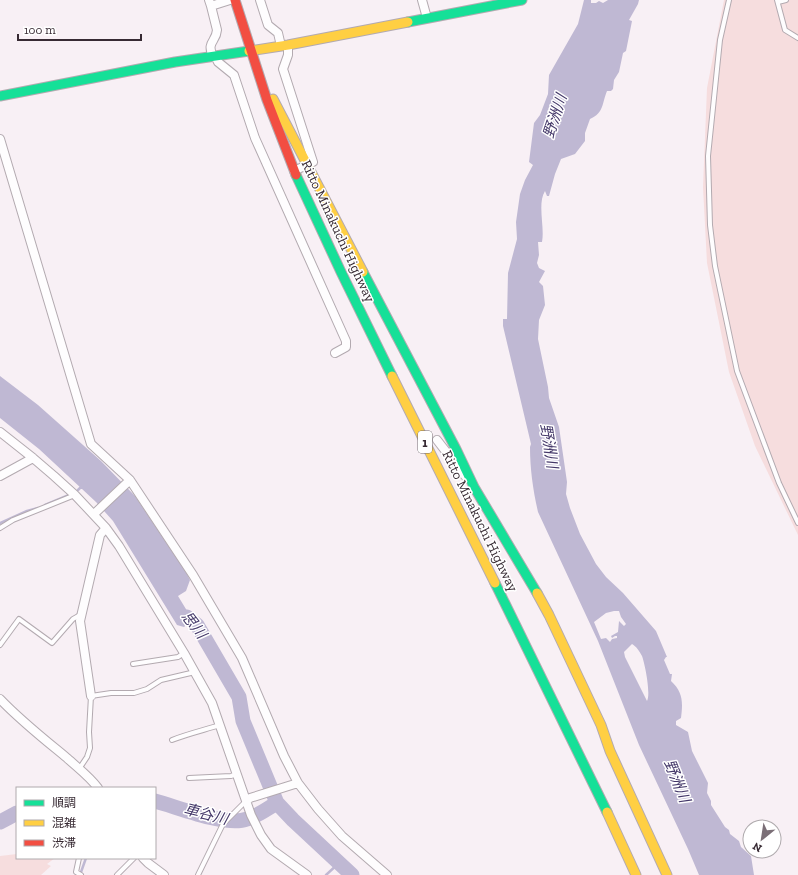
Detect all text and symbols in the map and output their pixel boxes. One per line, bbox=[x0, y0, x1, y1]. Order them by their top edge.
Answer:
scale bar bbox=[18, 16, 141, 42]
text: 100 m bbox=[24, 23, 56, 37]
water label: 野洲川 bbox=[539, 90, 571, 140]
street label: Ritto Minakuchi Highway bbox=[298, 157, 379, 306]
water label: 野洲川 bbox=[537, 422, 562, 472]
road number: 1 bbox=[418, 431, 432, 453]
street label: Ritto Minakuchi Highway bbox=[438, 448, 522, 595]
water label: 思川 bbox=[178, 608, 212, 644]
water label: 野洲川 bbox=[660, 757, 695, 807]
legend bbox=[16, 787, 156, 859]
text: 順調 bbox=[52, 796, 76, 810]
water label: 車谷川 bbox=[182, 800, 232, 829]
text: 混雑 bbox=[52, 816, 76, 830]
north arrow bbox=[742, 819, 782, 859]
text: 渋滞 bbox=[52, 836, 76, 850]
text: N bbox=[750, 839, 764, 855]

